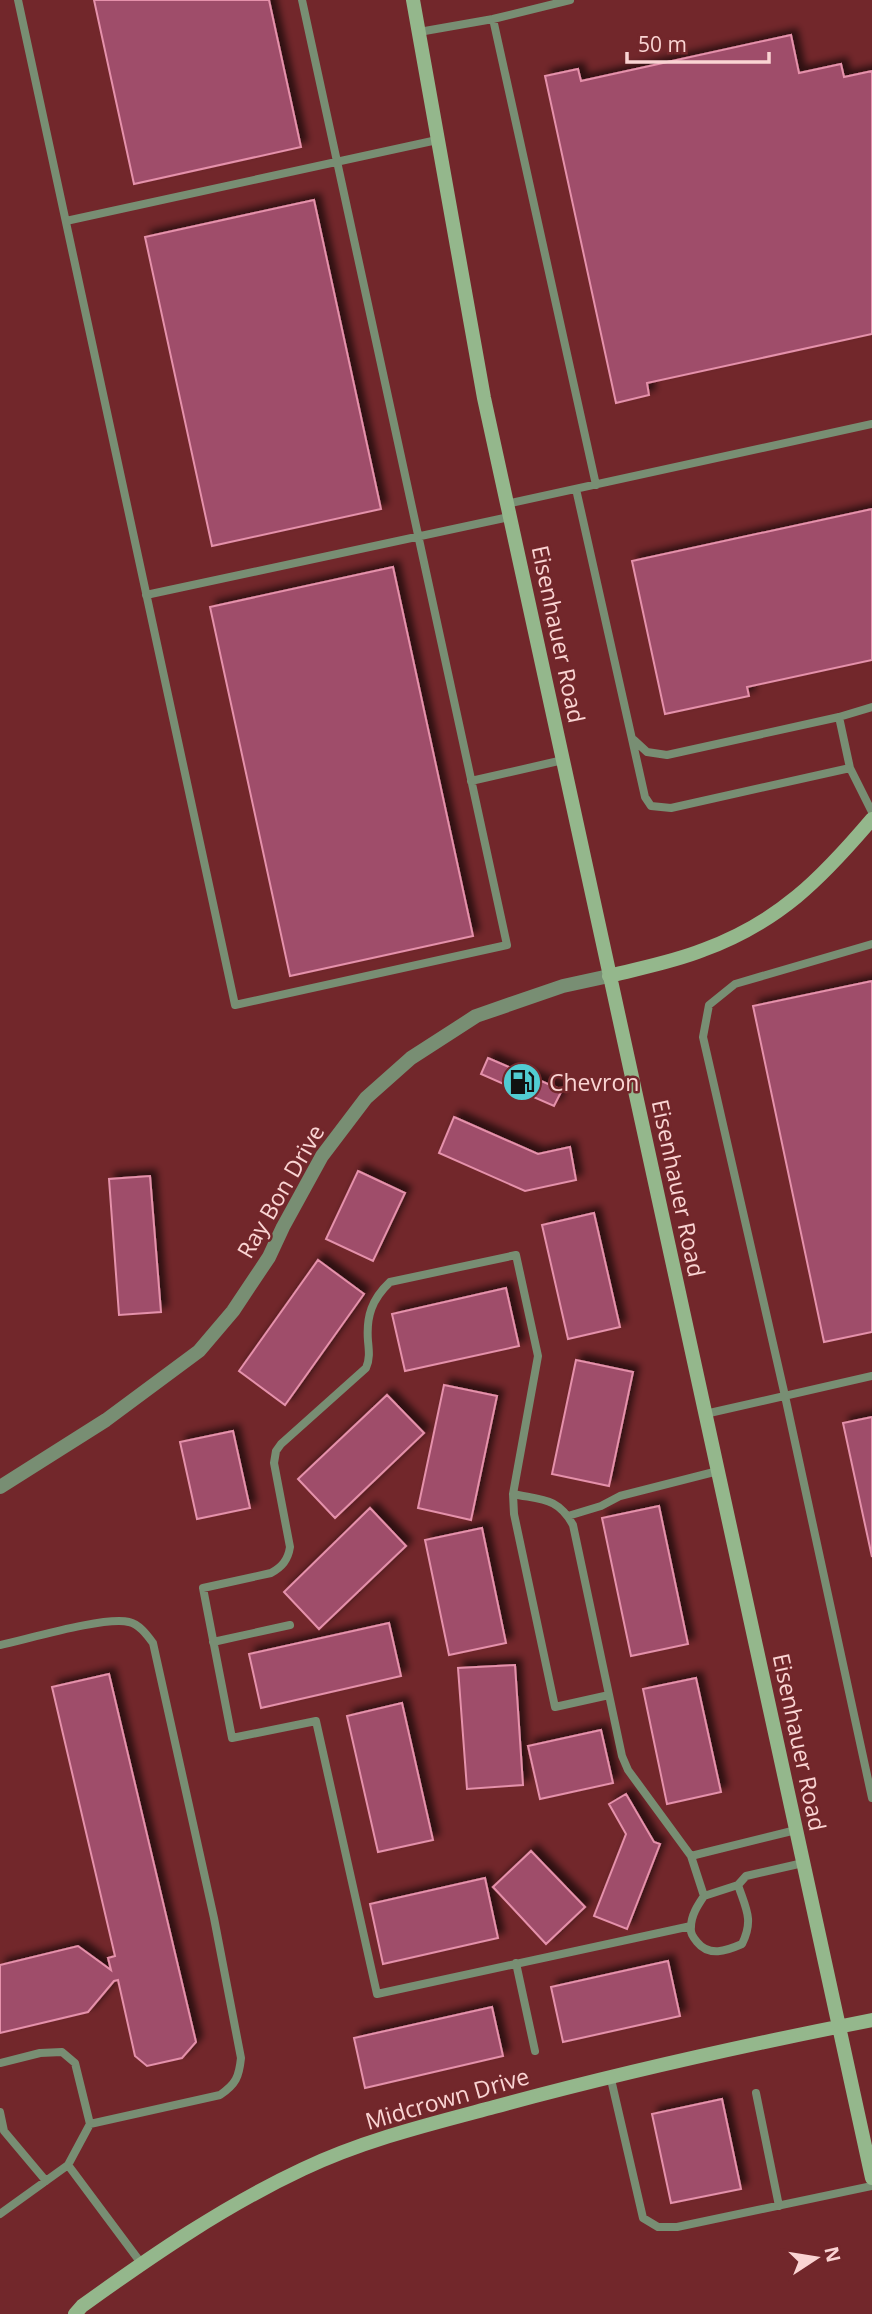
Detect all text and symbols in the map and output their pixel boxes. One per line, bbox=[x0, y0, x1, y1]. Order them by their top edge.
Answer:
scale bar bbox=[627, 21, 769, 65]
text: 50 m bbox=[638, 30, 687, 58]
street label: Eisenhauer Road bbox=[525, 542, 593, 726]
fuel station icon: Chevron bbox=[501, 1061, 543, 1103]
place label: Chevron bbox=[549, 1066, 639, 1098]
street label: Eisenhauer Road bbox=[645, 1096, 713, 1280]
street label: Ray Bon Drive bbox=[229, 1118, 331, 1264]
street label: Eisenhauer Road bbox=[766, 1650, 834, 1834]
street label: Midcrown Drive bbox=[361, 2059, 533, 2137]
north arrow bbox=[781, 2223, 851, 2293]
text: N bbox=[818, 2244, 847, 2265]

